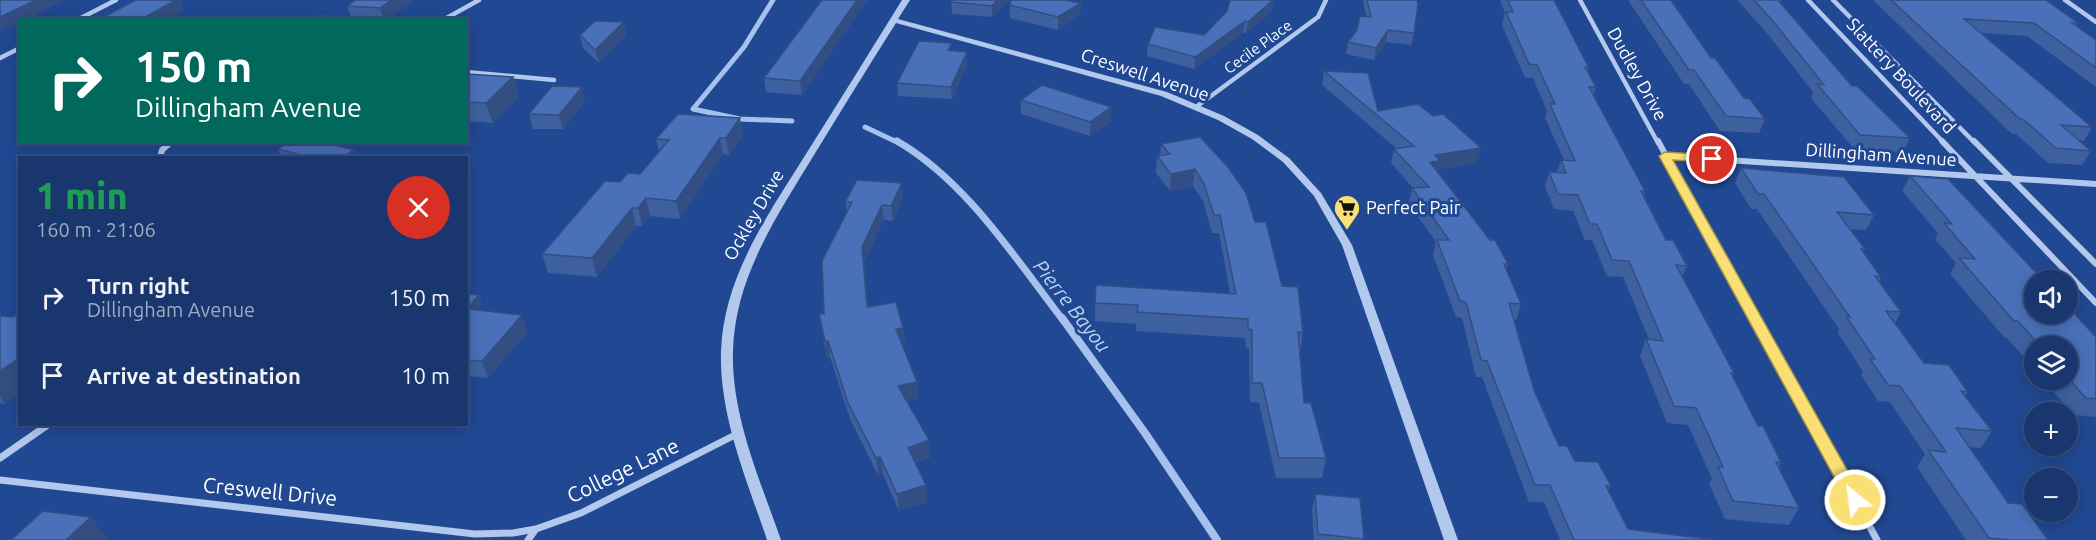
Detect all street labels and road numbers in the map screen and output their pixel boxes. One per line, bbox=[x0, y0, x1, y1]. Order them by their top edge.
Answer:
street label: Slattery Boulevard bbox=[1843, 14, 1960, 137]
street label: Cecile Place bbox=[1221, 16, 1295, 77]
street label: Dudley Drive bbox=[1604, 23, 1672, 124]
street label: Creswell Avenue bbox=[1079, 44, 1212, 104]
street label: Dillingham Avenue bbox=[1805, 139, 1957, 169]
street label: Ockley Drive bbox=[719, 166, 787, 263]
street label: College Lane bbox=[563, 433, 682, 507]
street label: Creswell Drive bbox=[202, 472, 338, 510]

